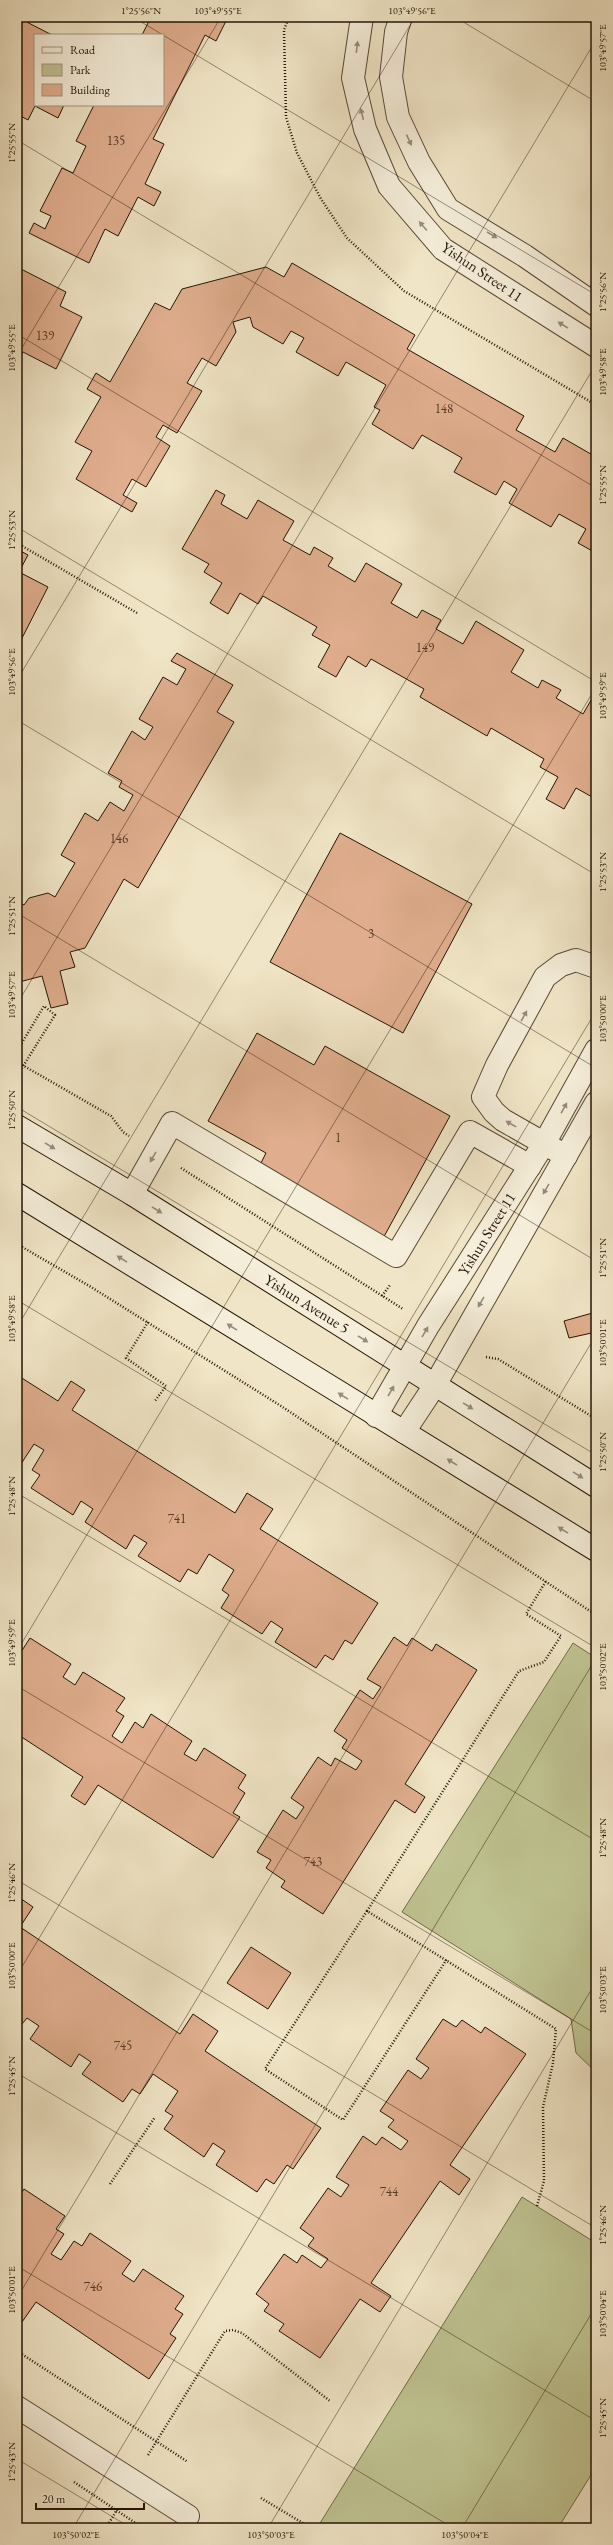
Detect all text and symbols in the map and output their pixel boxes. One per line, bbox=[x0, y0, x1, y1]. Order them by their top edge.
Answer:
text: 1°25'56"N bbox=[121, 4, 161, 17]
text: 103°49'55"E bbox=[194, 4, 242, 17]
text: 103°49'56"E bbox=[388, 4, 436, 17]
text: 103°49'57"E bbox=[596, 24, 609, 72]
legend bbox=[34, 34, 164, 106]
one-way arrow bbox=[354, 41, 360, 53]
text: Road bbox=[70, 42, 96, 58]
text: Park bbox=[70, 62, 91, 78]
text: Building bbox=[70, 82, 111, 98]
one-way arrow bbox=[358, 108, 364, 121]
text: 1°25'55"N bbox=[5, 123, 18, 163]
house number: 135 bbox=[107, 132, 125, 149]
one-way arrow bbox=[406, 135, 412, 146]
one-way arrow bbox=[419, 221, 428, 232]
one-way arrow bbox=[486, 232, 498, 239]
street label: Yishun Street 11 bbox=[438, 237, 527, 306]
text: 1°25'56"N bbox=[596, 272, 609, 312]
one-way arrow bbox=[558, 321, 568, 329]
text: 103°49'55"E bbox=[5, 324, 18, 372]
house number: 139 bbox=[36, 327, 55, 344]
text: 103°49'58"E bbox=[596, 348, 609, 396]
house number: 148 bbox=[435, 400, 453, 417]
text: 1°25'55"N bbox=[596, 465, 609, 505]
text: 1°25'53"N bbox=[5, 510, 18, 550]
house number: 149 bbox=[416, 639, 435, 656]
text: 103°49'56"E bbox=[5, 648, 18, 696]
text: 103°49'59"E bbox=[596, 672, 609, 720]
house number: 146 bbox=[110, 830, 128, 847]
text: 1°25'53"N bbox=[596, 852, 609, 892]
text: 1°25'51"N bbox=[5, 896, 18, 936]
house number: 3 bbox=[368, 925, 374, 942]
text: 103°49'57"E bbox=[5, 971, 18, 1019]
text: 103°50'00"E bbox=[596, 995, 609, 1043]
one-way arrow bbox=[521, 1010, 527, 1021]
text: 1°25'50"N bbox=[5, 1090, 18, 1130]
one-way arrow bbox=[560, 1102, 567, 1114]
one-way arrow bbox=[505, 1120, 516, 1127]
house number: 1 bbox=[335, 1129, 341, 1146]
one-way arrow bbox=[45, 1142, 55, 1150]
one-way arrow bbox=[150, 1151, 157, 1163]
one-way arrow bbox=[543, 1183, 550, 1195]
street label: Yishun Street 11 bbox=[454, 1189, 520, 1279]
one-way arrow bbox=[152, 1206, 163, 1214]
text: 1°25'51"N bbox=[596, 1238, 609, 1278]
one-way arrow bbox=[116, 1255, 128, 1262]
street label: Yishun Avenue 5 bbox=[261, 1270, 353, 1337]
text: 103°49'58"E bbox=[5, 1295, 18, 1343]
one-way arrow bbox=[477, 1296, 484, 1308]
text: 103°50'01"E bbox=[596, 1319, 609, 1367]
one-way arrow bbox=[227, 1323, 237, 1331]
one-way arrow bbox=[421, 1326, 428, 1338]
one-way arrow bbox=[357, 1335, 368, 1342]
one-way arrow bbox=[387, 1385, 394, 1397]
one-way arrow bbox=[337, 1392, 349, 1399]
one-way arrow bbox=[463, 1402, 473, 1410]
text: 1°25'50"N bbox=[596, 1432, 609, 1472]
one-way arrow bbox=[446, 1458, 458, 1465]
one-way arrow bbox=[572, 1471, 584, 1478]
text: 1°25'48"N bbox=[5, 1476, 18, 1516]
house number: 741 bbox=[168, 1510, 186, 1527]
one-way arrow bbox=[558, 1526, 568, 1534]
text: 103°49'59"E bbox=[5, 1619, 18, 1667]
text: 103°50'02"E bbox=[596, 1643, 609, 1691]
text: 1°25'48"N bbox=[596, 1818, 609, 1858]
house number: 743 bbox=[304, 1853, 322, 1870]
text: 1°25'46"N bbox=[5, 1863, 18, 1903]
text: 103°50'00"E bbox=[5, 1942, 18, 1990]
text: 103°50'03"E bbox=[596, 1966, 609, 2014]
house number: 745 bbox=[114, 2037, 132, 2054]
text: 1°25'45"N bbox=[5, 2056, 18, 2096]
house number: 744 bbox=[380, 2183, 399, 2200]
text: 1°25'46"N bbox=[596, 2205, 609, 2245]
text: 103°50'01"E bbox=[5, 2266, 18, 2314]
house number: 746 bbox=[84, 2278, 102, 2295]
text: 103°50'04"E bbox=[596, 2290, 609, 2338]
text: 1°25'45"N bbox=[596, 2398, 609, 2438]
text: 1°25'43"N bbox=[5, 2442, 18, 2482]
scale bar bbox=[36, 2485, 144, 2511]
text: 20 m bbox=[42, 2491, 66, 2507]
text: 103°50'02"E bbox=[52, 2528, 100, 2541]
text: 103°50'03"E bbox=[247, 2528, 295, 2541]
text: 103°50'04"E bbox=[441, 2528, 489, 2541]

